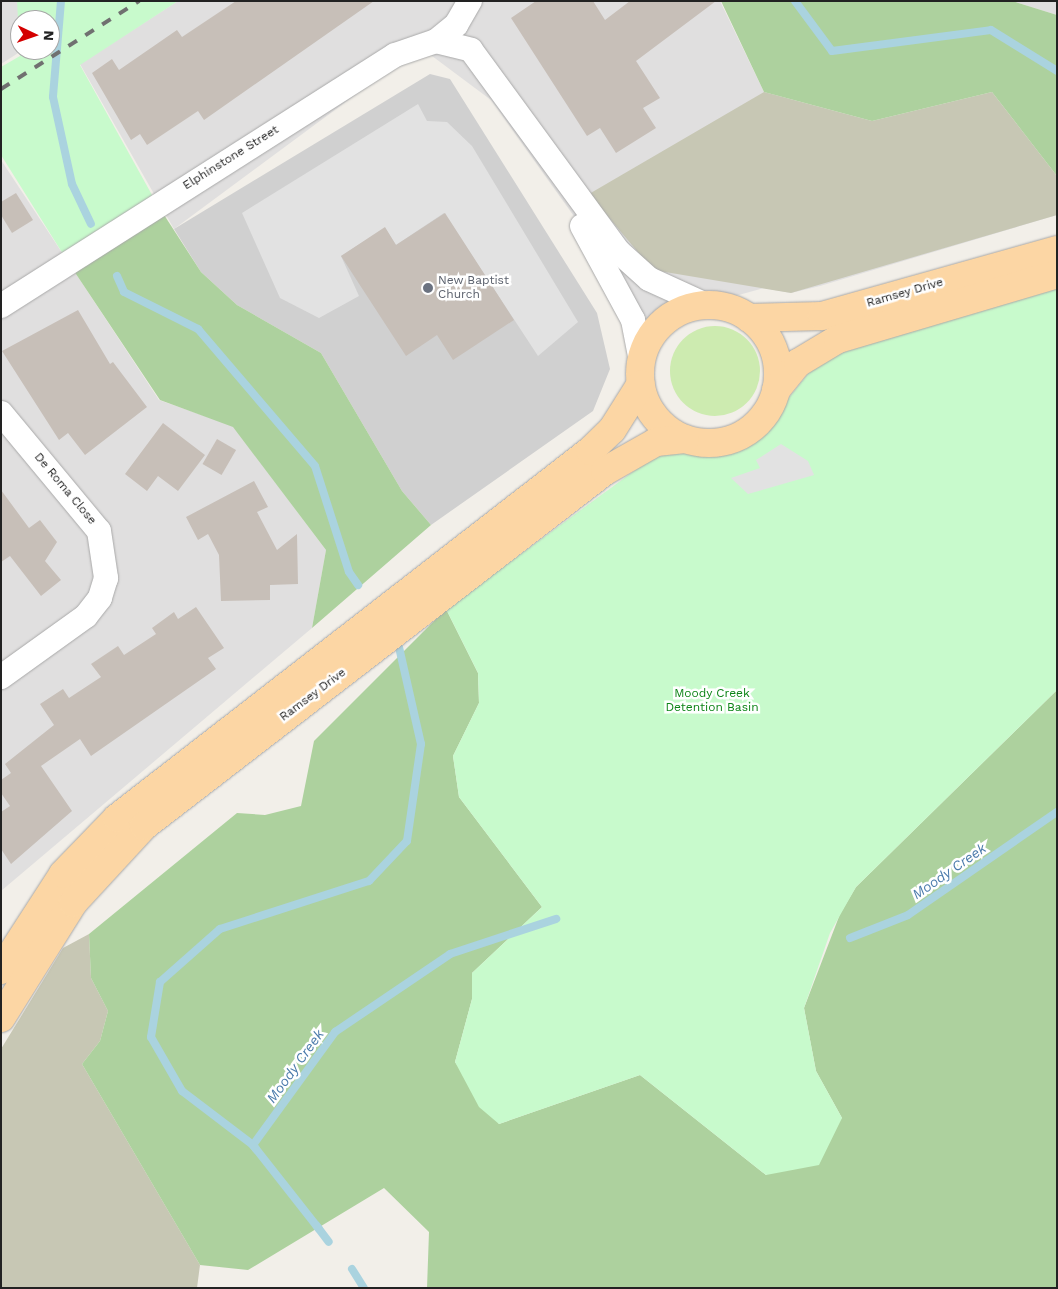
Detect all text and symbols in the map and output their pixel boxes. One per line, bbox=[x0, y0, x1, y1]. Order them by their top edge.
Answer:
north arrow bbox=[10, 10, 60, 60]
text: N bbox=[41, 30, 57, 41]
street label: Elphinstone Street bbox=[181, 123, 281, 193]
place label: New Baptist Church bbox=[438, 274, 509, 302]
street label: Ramsey Drive bbox=[865, 275, 945, 311]
marker: New Baptist Church bbox=[422, 282, 434, 294]
street label: De Roma Close bbox=[31, 450, 99, 528]
street label: Ramsey Drive bbox=[277, 665, 349, 725]
park label: Moody Creek Detention Basin bbox=[665, 687, 759, 715]
water label: Moody Creek bbox=[909, 839, 989, 903]
water label: Moody Creek bbox=[263, 1026, 327, 1106]

